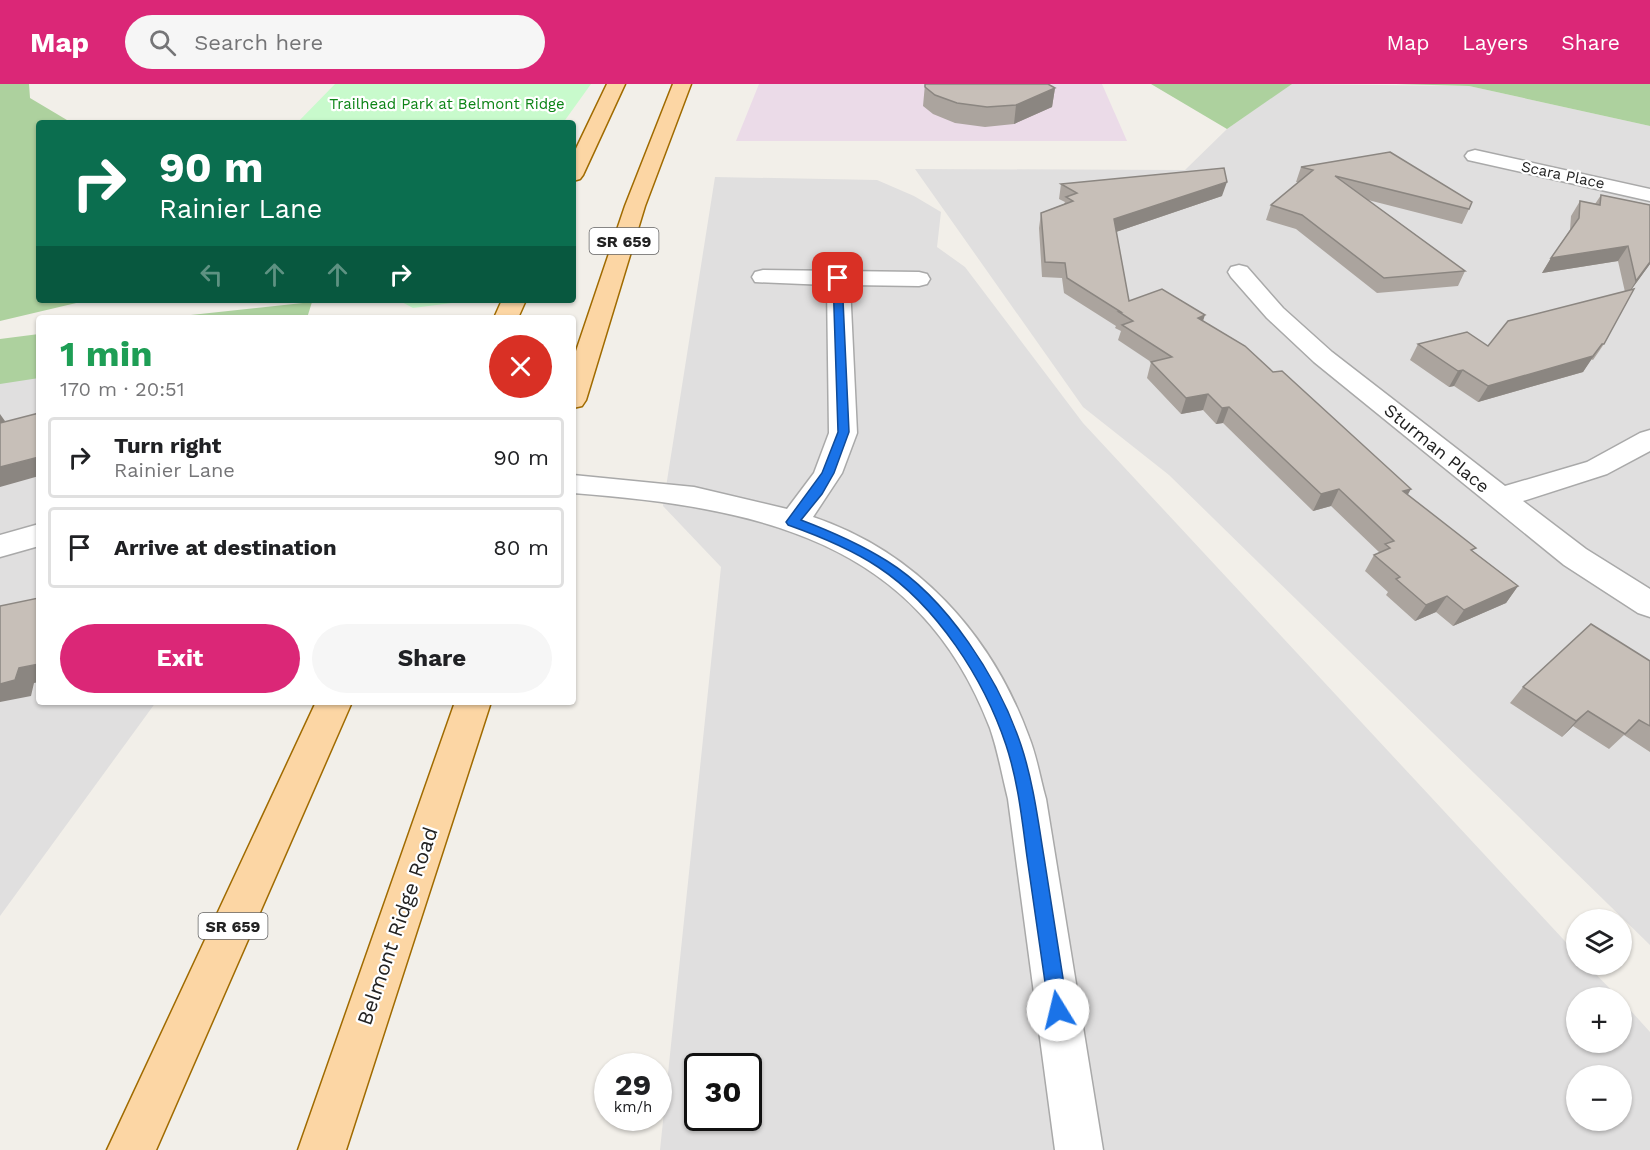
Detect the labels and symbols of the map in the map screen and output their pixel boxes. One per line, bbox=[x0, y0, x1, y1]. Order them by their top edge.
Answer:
park label: Trailhead Park at Belmont Ridge bbox=[329, 95, 565, 113]
street label: Scara Place bbox=[1520, 157, 1606, 193]
road number: SR 659 bbox=[590, 228, 658, 254]
pin bbox=[812, 252, 863, 303]
street label: Sturman Place bbox=[1380, 399, 1494, 497]
street label: Belmont Ridge Road bbox=[351, 824, 443, 1028]
road number: SR 659 bbox=[198, 913, 268, 939]
position arrow bbox=[1026, 978, 1090, 1042]
speed limit sign: 30 bbox=[684, 1053, 762, 1131]

